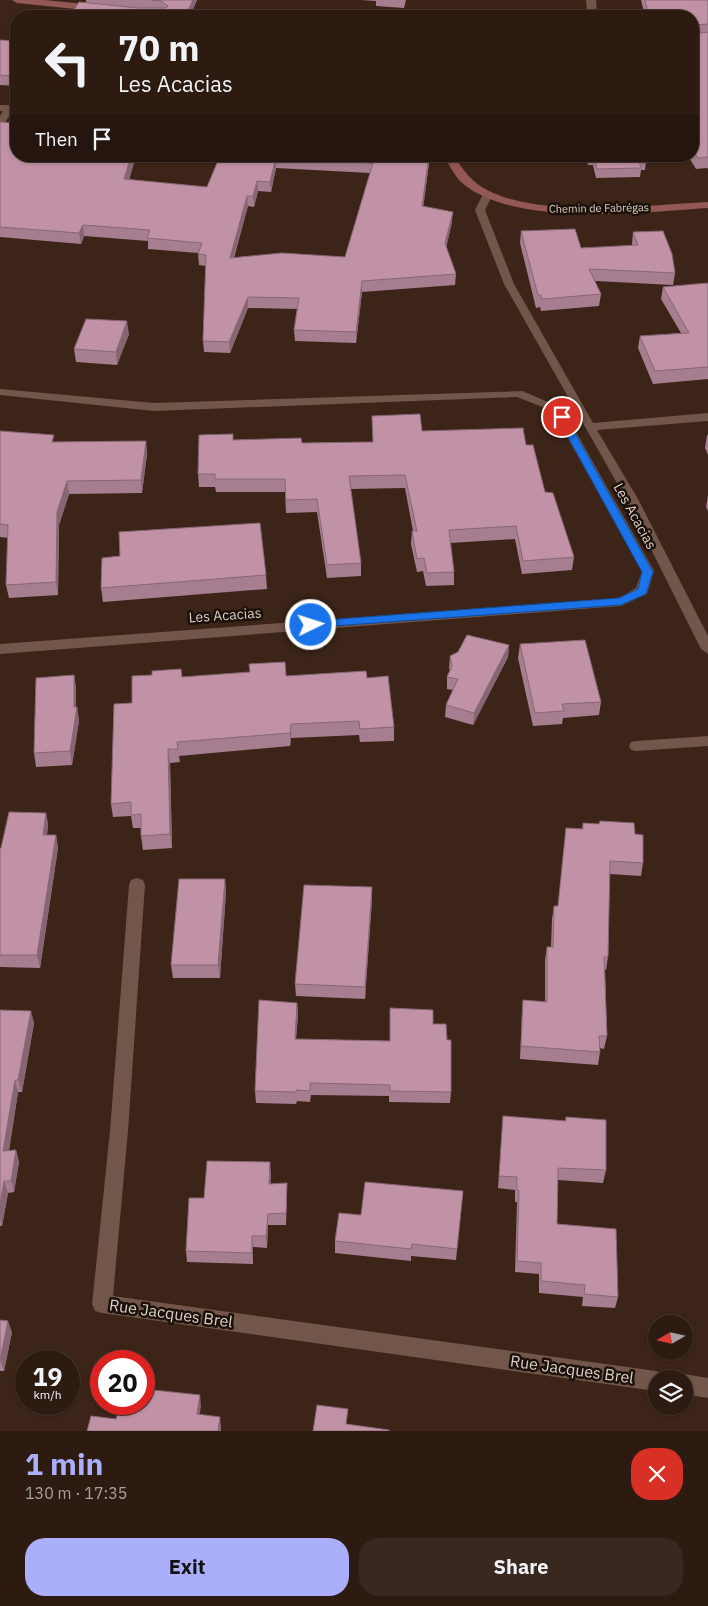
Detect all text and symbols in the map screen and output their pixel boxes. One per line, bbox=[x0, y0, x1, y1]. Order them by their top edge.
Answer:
text: 70 m bbox=[118, 25, 200, 71]
icon: left bbox=[35, 30, 100, 95]
text: Les Acacias bbox=[118, 69, 233, 98]
icon: arrive bbox=[88, 125, 116, 153]
text: Then bbox=[35, 127, 78, 151]
street label: Chemin de Fabrégas bbox=[549, 200, 649, 216]
pin bbox=[541, 396, 583, 438]
icon: arrive bbox=[548, 403, 576, 431]
street label: Les Acacias bbox=[609, 480, 661, 552]
position arrow bbox=[284, 598, 336, 650]
street label: Les Acacias bbox=[188, 603, 262, 627]
street label: Rue Jacques Brel bbox=[108, 1294, 234, 1332]
north arrow bbox=[648, 1315, 692, 1360]
map controls bbox=[648, 1315, 693, 1415]
speed limit sign: 20 bbox=[90, 1350, 155, 1415]
street label: Rue Jacques Brel bbox=[509, 1350, 635, 1388]
text: 19 bbox=[32, 1360, 63, 1393]
button: layers bbox=[648, 1370, 693, 1415]
text: km/h bbox=[33, 1387, 62, 1402]
text: 1 min bbox=[25, 1444, 103, 1483]
button: close bbox=[631, 1448, 683, 1500]
text: 130 m · 17:35 bbox=[25, 1483, 127, 1503]
button: Exit bbox=[25, 1538, 349, 1596]
button: Share bbox=[359, 1538, 683, 1596]

